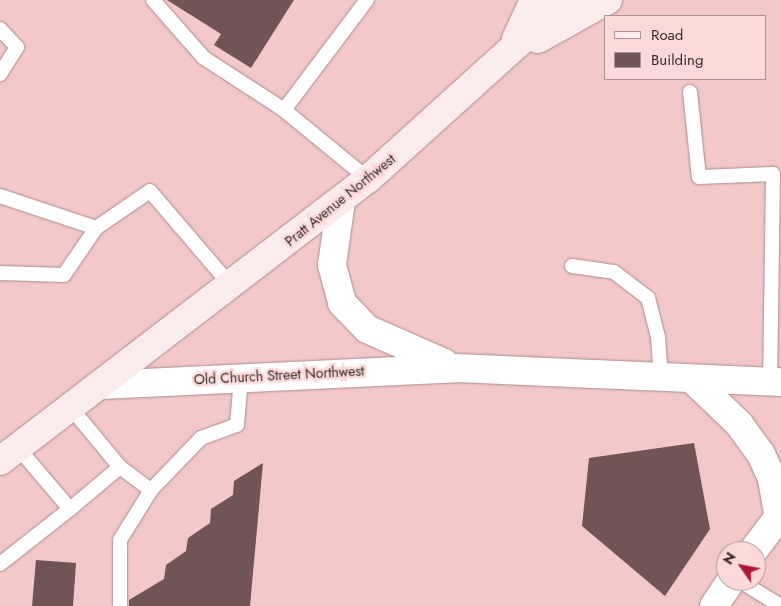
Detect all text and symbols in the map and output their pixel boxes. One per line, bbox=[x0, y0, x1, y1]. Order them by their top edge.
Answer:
legend bbox=[604, 15, 766, 80]
text: Road bbox=[651, 24, 683, 46]
text: Building bbox=[651, 49, 703, 71]
street label: Pratt Avenue Northwest bbox=[281, 150, 399, 250]
street label: Old Church Street Northwest bbox=[193, 362, 365, 388]
north arrow bbox=[716, 541, 766, 591]
text: N bbox=[718, 548, 741, 568]

